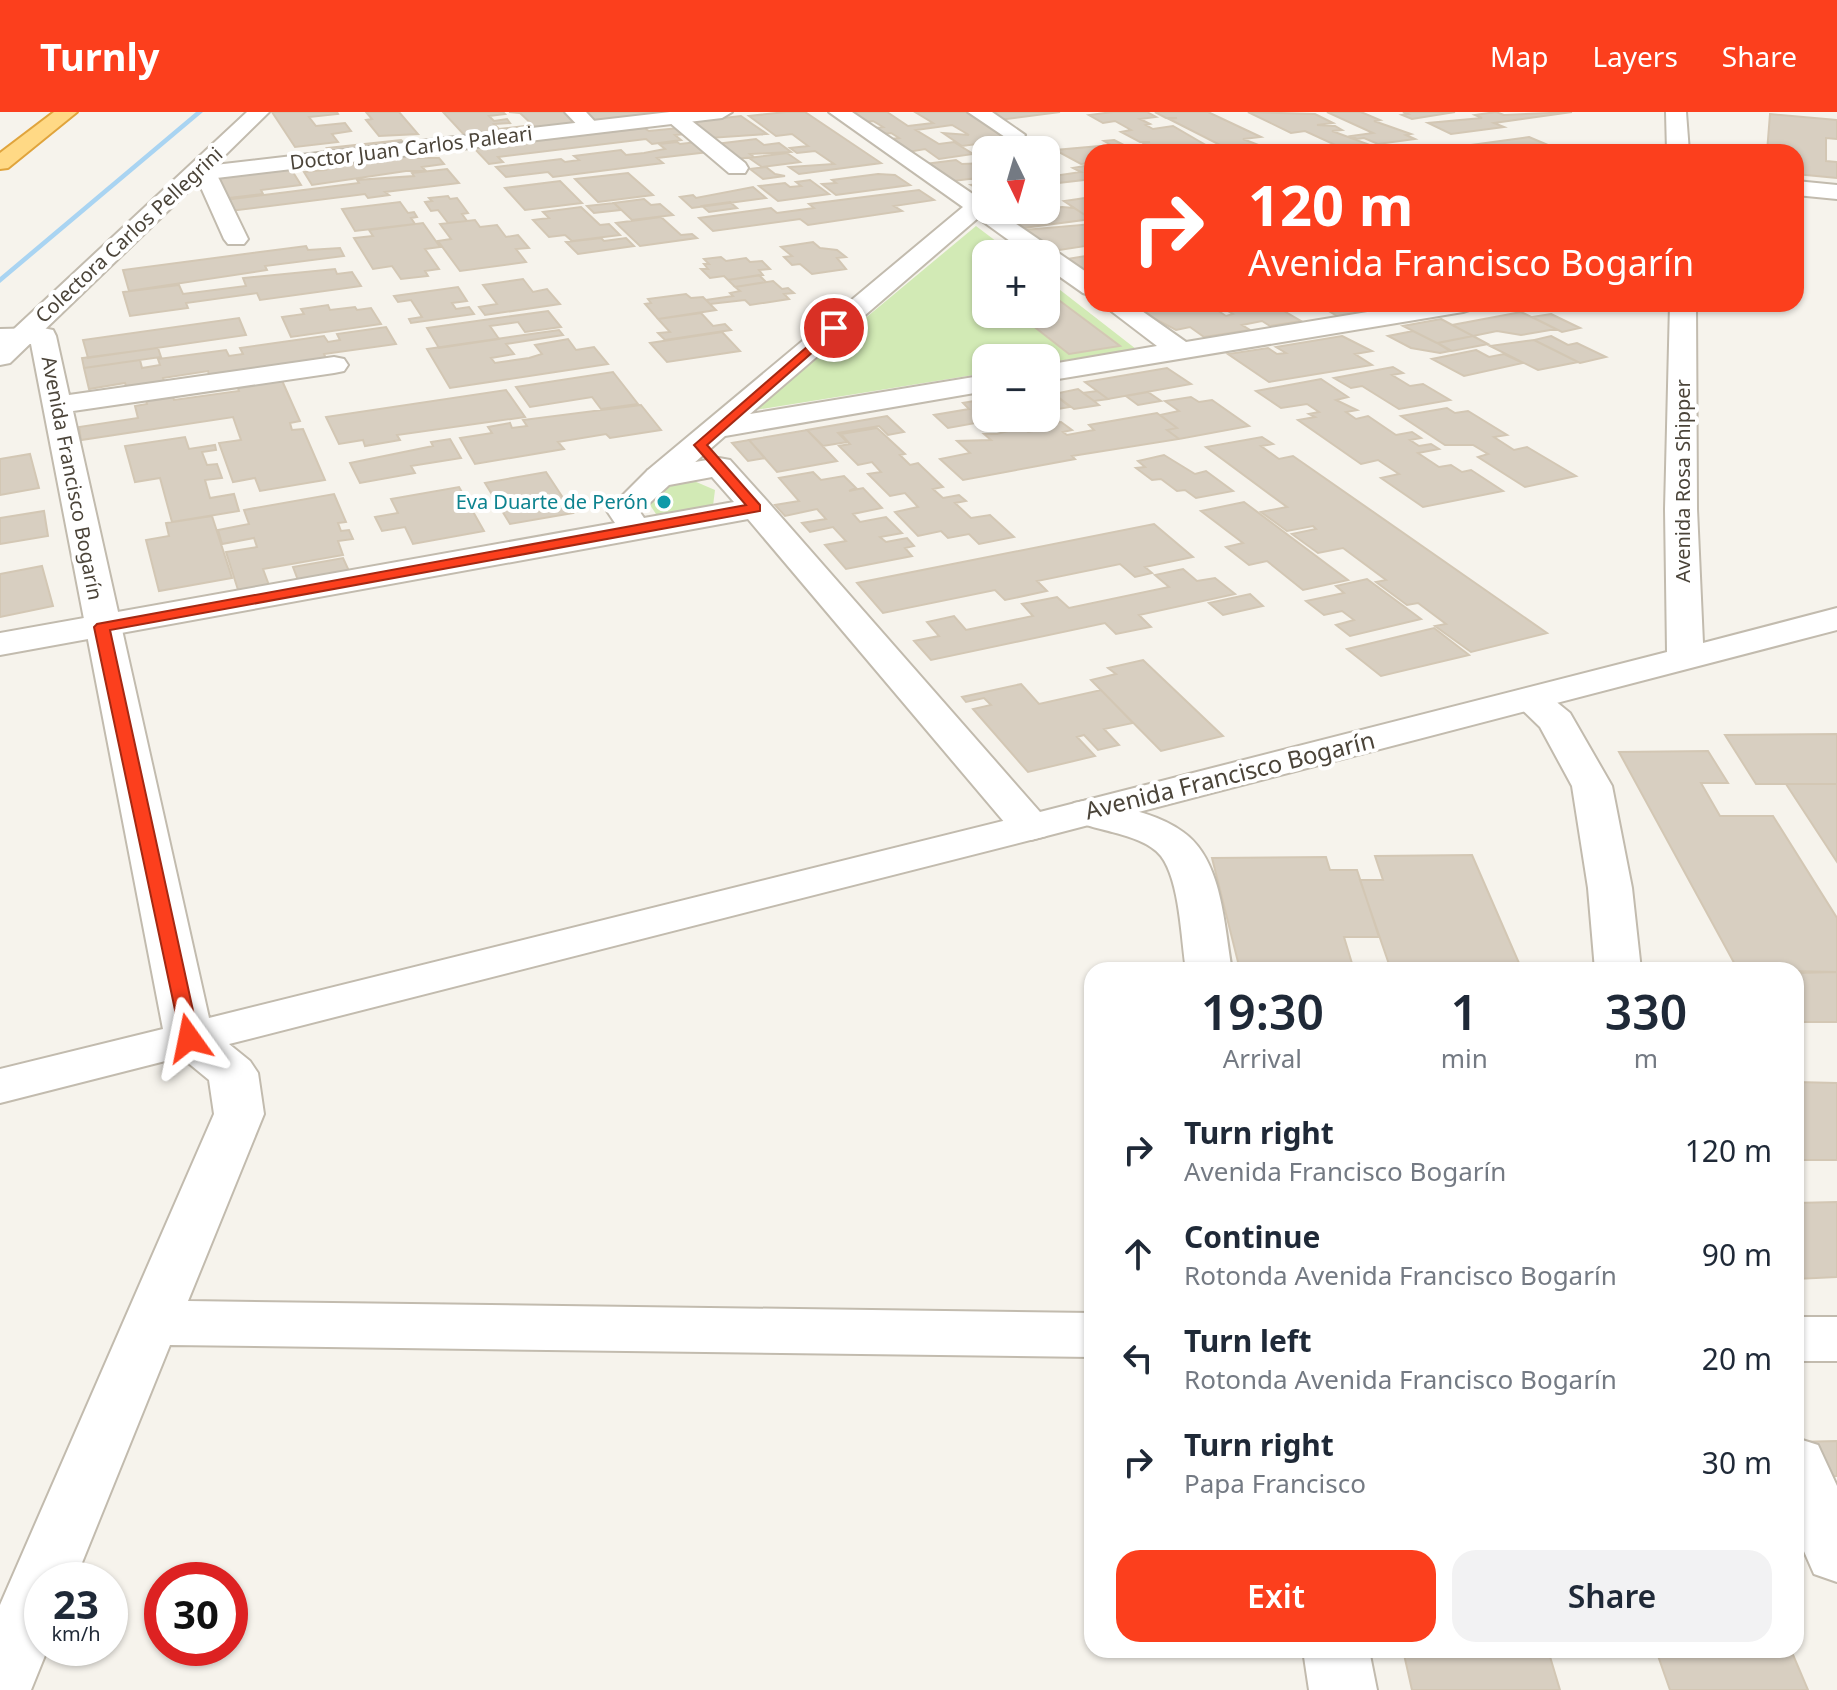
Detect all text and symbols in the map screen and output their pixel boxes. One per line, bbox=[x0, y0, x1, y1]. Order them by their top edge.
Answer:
text: Turnly bbox=[40, 30, 159, 82]
text: Map bbox=[1490, 37, 1548, 75]
text: Layers bbox=[1592, 37, 1678, 75]
text: Share bbox=[1722, 37, 1797, 75]
street label: Doctor Juan Carlos Paleari bbox=[288, 119, 534, 176]
north arrow bbox=[972, 136, 1060, 224]
map controls bbox=[972, 136, 1060, 432]
street label: Colectora Carlos Pellegrini bbox=[29, 141, 228, 329]
text: 120 m bbox=[1248, 166, 1413, 242]
icon: right bbox=[1116, 176, 1220, 280]
text: Avenida Francisco Bogarín bbox=[1248, 238, 1694, 287]
button: + bbox=[972, 240, 1060, 328]
pin bbox=[800, 294, 868, 362]
icon: arrive bbox=[812, 306, 856, 350]
button: − bbox=[972, 344, 1060, 432]
street label: Avenida Francisco Bogarín bbox=[36, 354, 109, 602]
street label: Avenida Rosa Shipper bbox=[1669, 379, 1696, 583]
place label: Eva Duarte de Perón bbox=[456, 488, 648, 515]
marker: Eva Duarte de Perón bbox=[655, 493, 673, 511]
street label: Avenida Francisco Bogarín bbox=[1081, 723, 1378, 827]
text: 19:30 bbox=[1201, 979, 1324, 1044]
text: 1 bbox=[1451, 979, 1478, 1044]
text: 330 bbox=[1605, 979, 1687, 1044]
position arrow bbox=[147, 996, 231, 1080]
text: Arrival bbox=[1223, 1040, 1302, 1076]
text: min bbox=[1441, 1040, 1488, 1076]
text: m bbox=[1634, 1040, 1658, 1076]
text: Turn right bbox=[1184, 1112, 1334, 1153]
icon: right bbox=[1116, 1128, 1160, 1172]
text: 120 m bbox=[1685, 1130, 1772, 1171]
text: Avenida Francisco Bogarín bbox=[1184, 1153, 1506, 1189]
text: Continue bbox=[1184, 1216, 1320, 1257]
icon: ahead bbox=[1116, 1232, 1160, 1276]
text: 90 m bbox=[1702, 1234, 1772, 1275]
text: Rotonda Avenida Francisco Bogarín bbox=[1184, 1257, 1617, 1293]
text: Turn left bbox=[1184, 1320, 1312, 1361]
icon: left bbox=[1116, 1336, 1160, 1380]
text: 20 m bbox=[1702, 1338, 1772, 1379]
text: Rotonda Avenida Francisco Bogarín bbox=[1184, 1361, 1617, 1397]
text: Turn right bbox=[1184, 1424, 1334, 1465]
icon: right bbox=[1116, 1440, 1160, 1484]
text: 30 m bbox=[1702, 1442, 1772, 1483]
text: Papa Francisco bbox=[1184, 1465, 1366, 1501]
button: Exit bbox=[1116, 1550, 1436, 1642]
button: Share bbox=[1452, 1550, 1772, 1642]
speed limit sign: 30 bbox=[144, 1562, 248, 1666]
text: 23 bbox=[53, 1576, 99, 1631]
text: km/h bbox=[51, 1620, 101, 1647]

